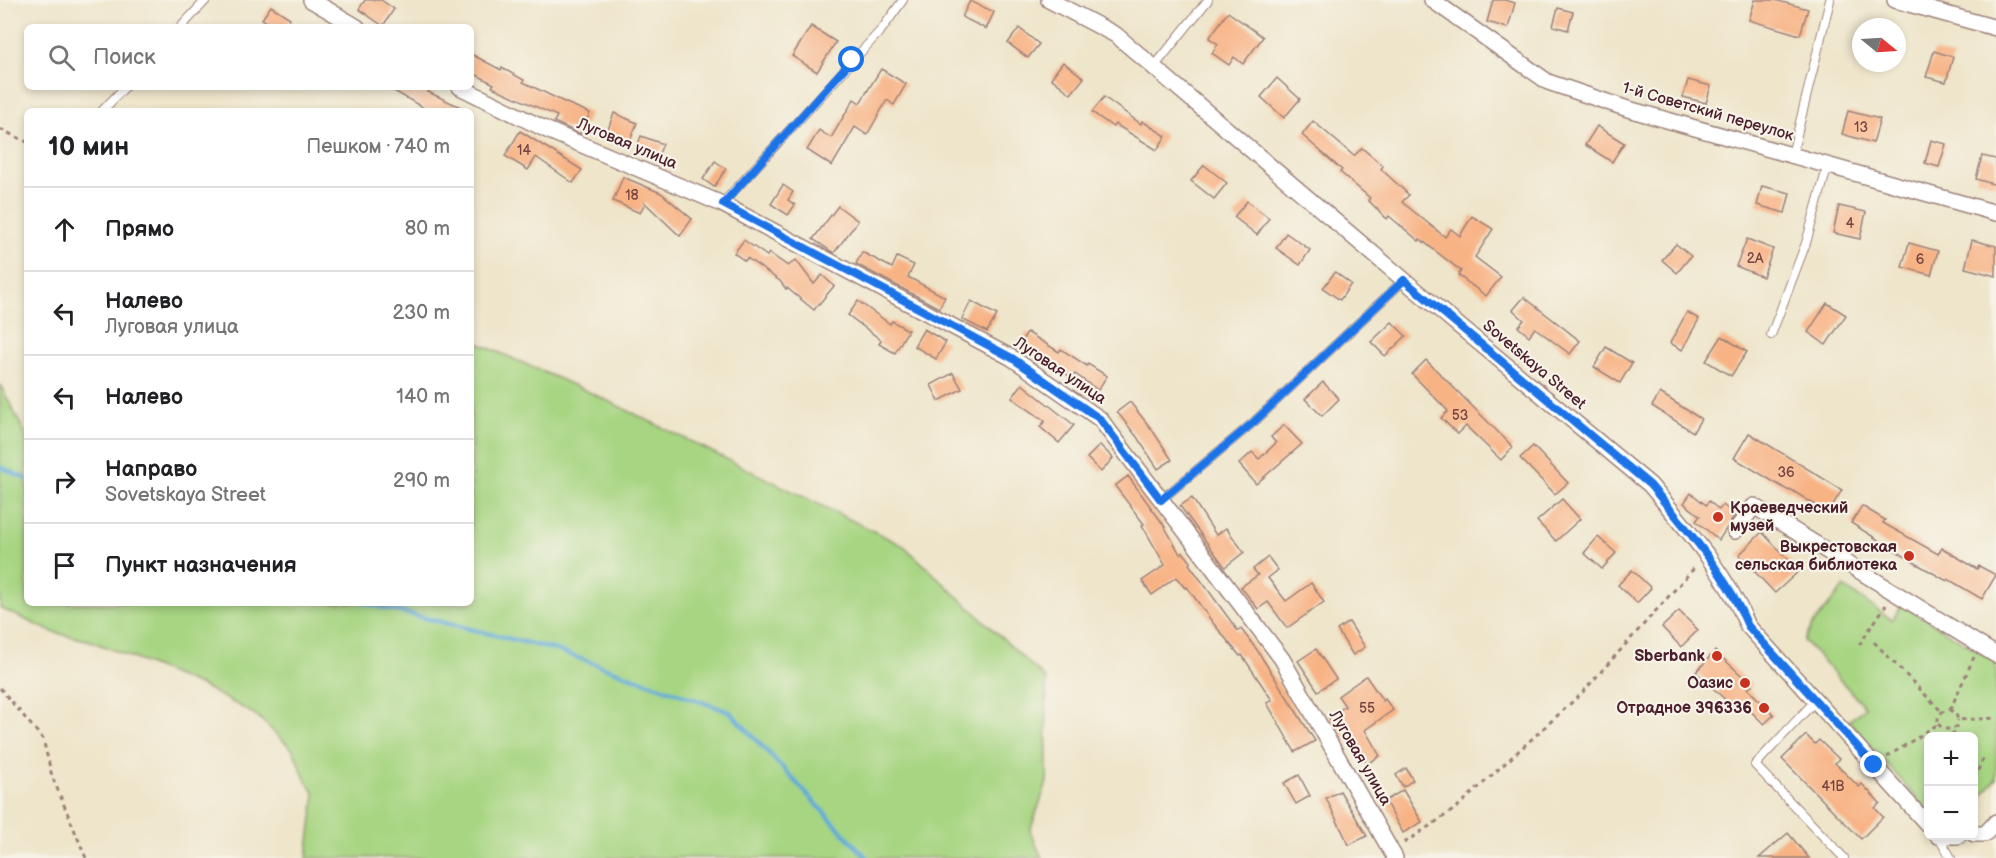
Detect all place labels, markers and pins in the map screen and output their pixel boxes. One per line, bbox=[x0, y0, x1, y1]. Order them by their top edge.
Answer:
place label: Краеведческий музей bbox=[1730, 499, 1848, 536]
marker: Краеведческий музей bbox=[1711, 510, 1725, 524]
place label: Выкрестовская сельская библиотека bbox=[1735, 538, 1898, 575]
marker: Выкрестовская сельская библиотека bbox=[1902, 549, 1916, 563]
place label: Sberbank bbox=[1634, 647, 1706, 666]
marker: Sberbank bbox=[1710, 649, 1724, 663]
place label: Оазис bbox=[1687, 674, 1733, 693]
marker: Оазис bbox=[1738, 676, 1752, 690]
place label: Отрадное 396336 bbox=[1616, 699, 1752, 718]
marker: Отрадное 396336 bbox=[1757, 701, 1771, 715]

